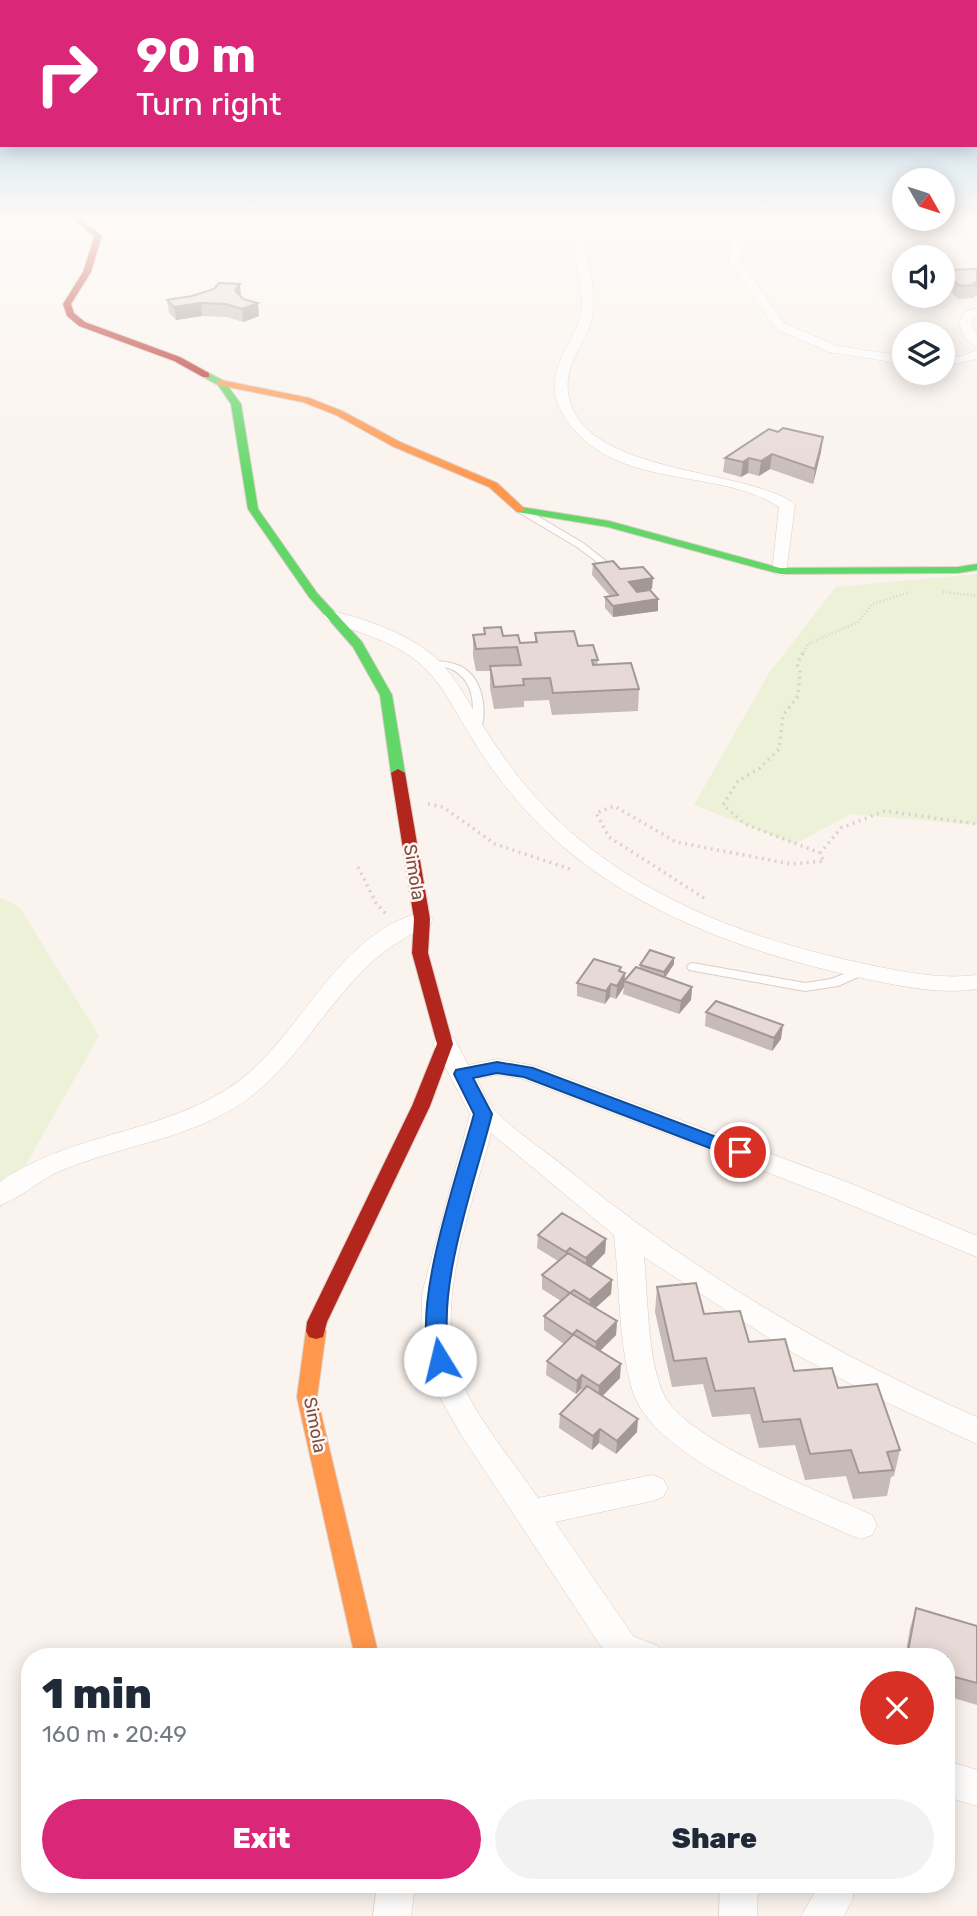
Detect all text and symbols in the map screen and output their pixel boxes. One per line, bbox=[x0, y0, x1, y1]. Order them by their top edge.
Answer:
text: 90 m bbox=[136, 26, 256, 84]
icon: right bbox=[21, 28, 112, 119]
text: Turn right bbox=[136, 85, 281, 123]
north arrow bbox=[892, 168, 956, 231]
map controls bbox=[892, 168, 955, 385]
button: sound bbox=[892, 245, 955, 308]
button: layers bbox=[892, 322, 955, 385]
street label: Simola bbox=[399, 843, 429, 901]
pin bbox=[710, 1122, 770, 1182]
icon: arrive bbox=[721, 1133, 759, 1171]
position arrow bbox=[403, 1323, 477, 1397]
street label: Simola bbox=[299, 1395, 331, 1455]
text: 1 min bbox=[42, 1669, 152, 1719]
button: close bbox=[860, 1671, 934, 1745]
text: 160 m · 20:49 bbox=[42, 1720, 187, 1748]
button: Exit bbox=[42, 1799, 481, 1879]
button: Share bbox=[495, 1799, 934, 1879]

